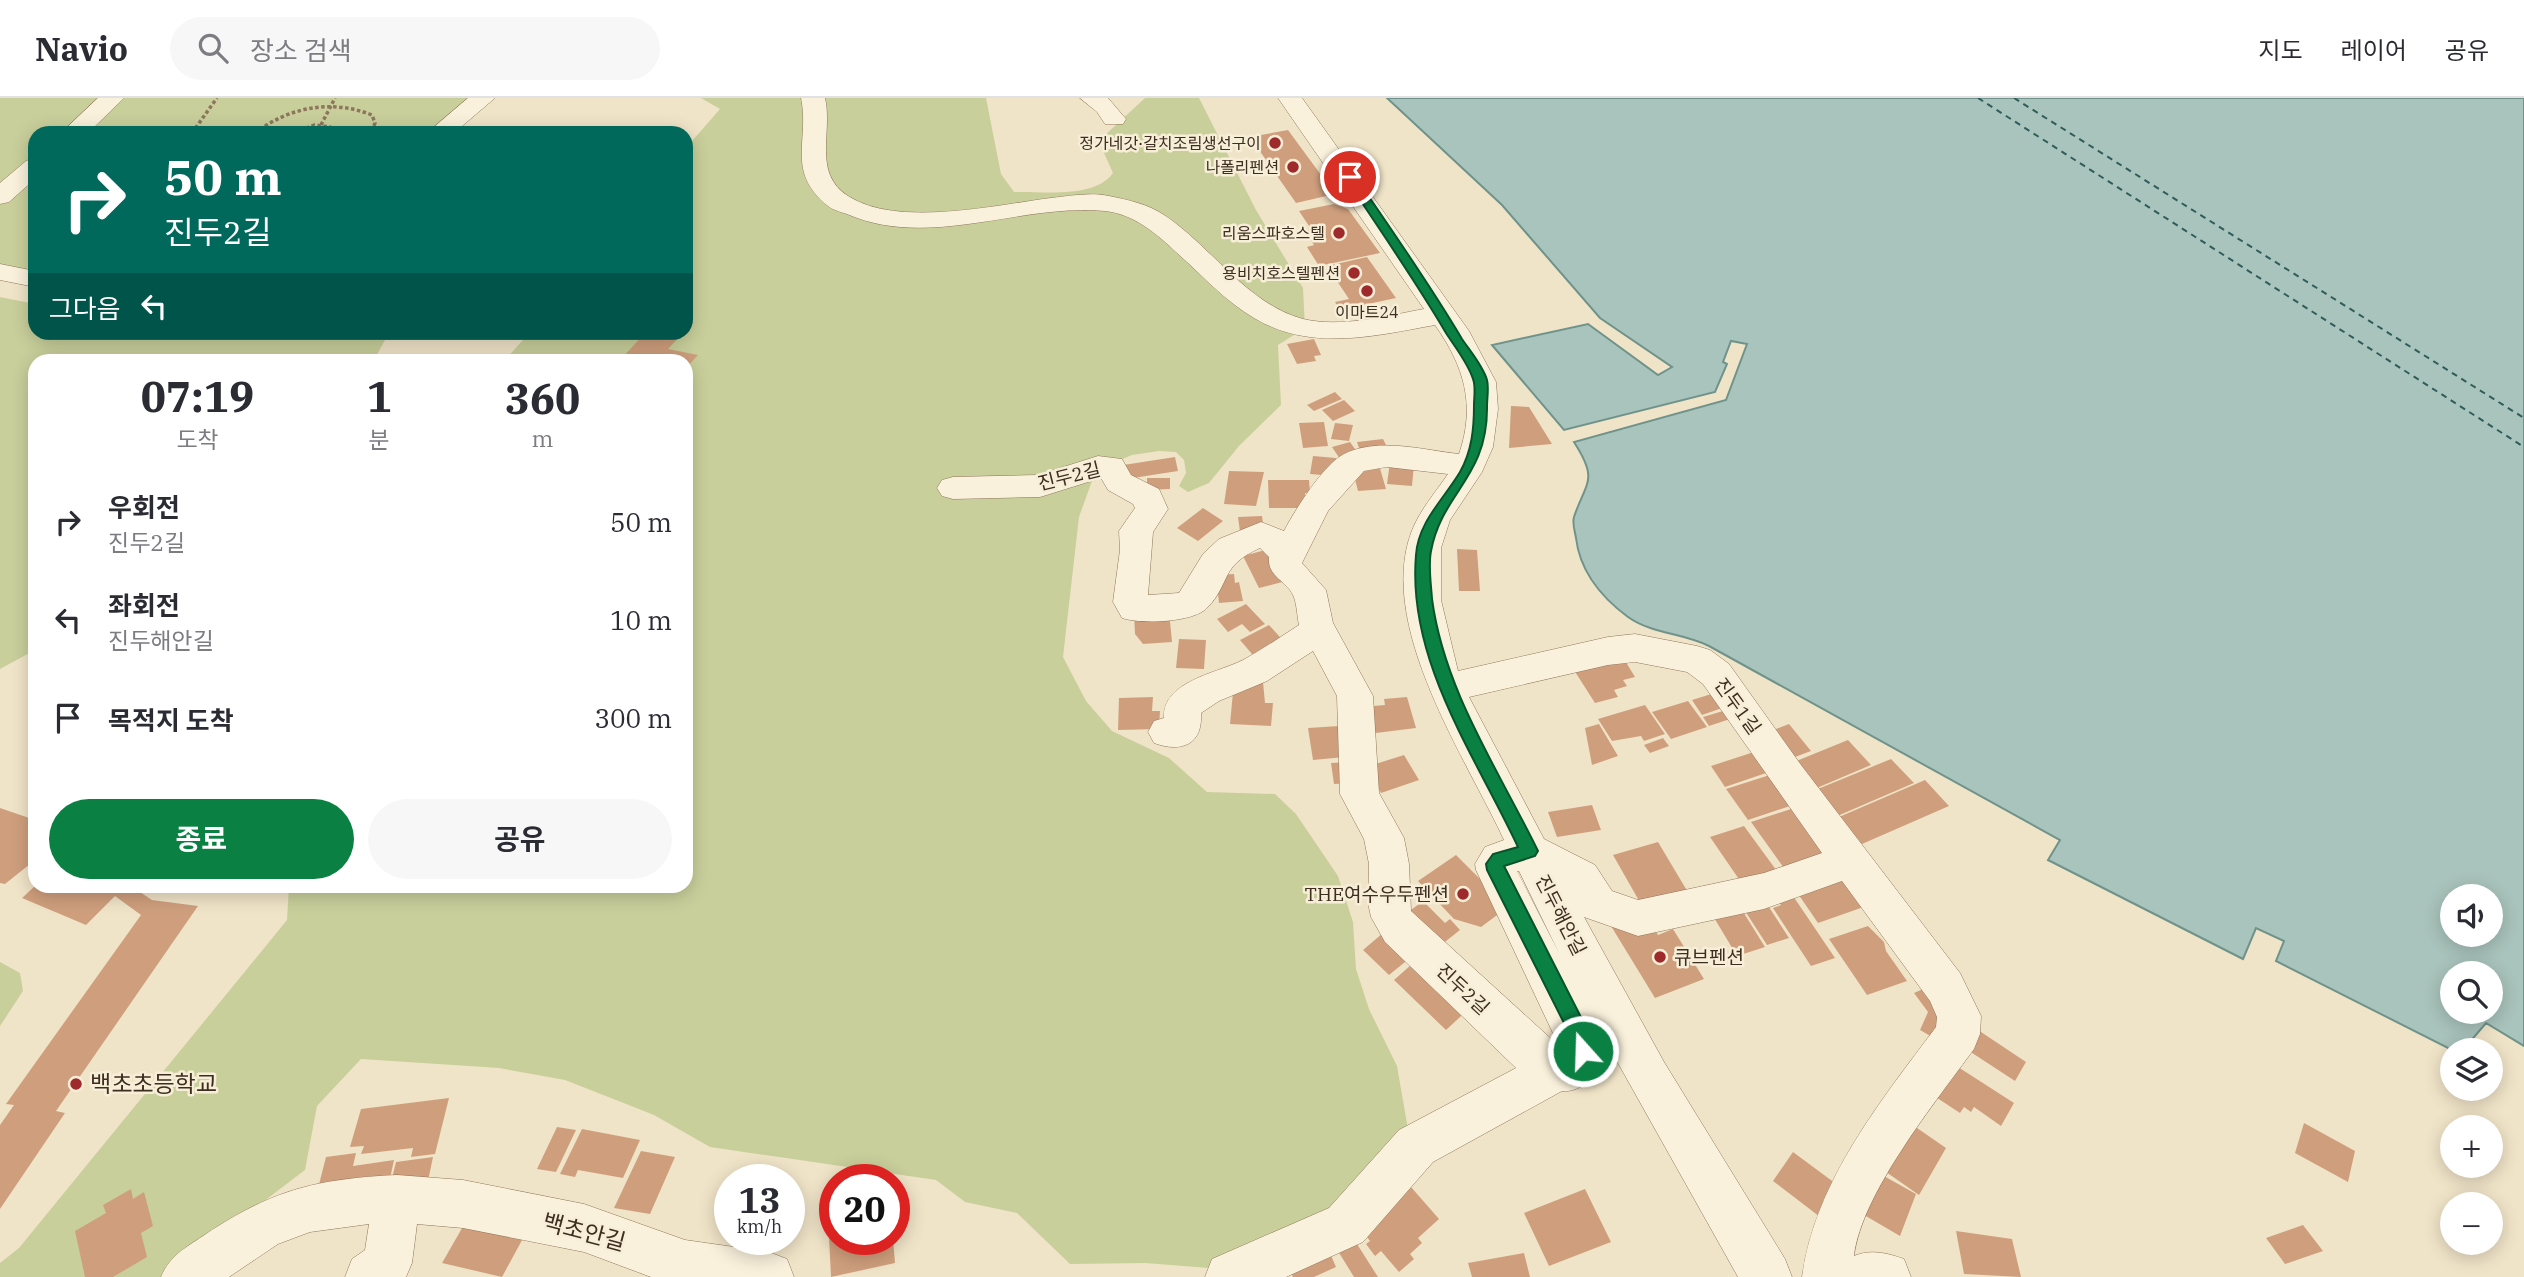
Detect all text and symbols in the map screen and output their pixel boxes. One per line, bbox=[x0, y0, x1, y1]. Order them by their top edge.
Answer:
search box bbox=[170, 17, 660, 80]
text: Navio bbox=[35, 27, 128, 70]
icon: search bbox=[194, 29, 232, 67]
text: 장소 검색 bbox=[250, 33, 352, 67]
text: 지도 bbox=[2258, 34, 2303, 66]
text: 레이어 bbox=[2341, 34, 2407, 66]
text: 공유 bbox=[2445, 34, 2489, 66]
place label: 정가네갓·갈치조림생선구이 bbox=[1079, 133, 1261, 153]
marker: 정가네갓·갈치조림생선구이 bbox=[1267, 135, 1283, 151]
text: 50 m bbox=[164, 145, 282, 208]
pin bbox=[1320, 147, 1380, 207]
icon: right bbox=[49, 154, 140, 245]
place label: 나폴리펜션 bbox=[1205, 157, 1279, 177]
icon: arrive bbox=[1331, 158, 1369, 196]
marker: 나폴리펜션 bbox=[1285, 159, 1301, 175]
text: 진두2길 bbox=[164, 211, 272, 253]
place label: 리움스파호스텔 bbox=[1222, 223, 1325, 243]
marker: 리움스파호스텔 bbox=[1331, 225, 1347, 241]
place label: 용비치호스텔펜션 bbox=[1222, 263, 1340, 283]
marker: 용비치호스텔펜션 bbox=[1346, 265, 1362, 281]
marker: 이마트24 bbox=[1359, 283, 1375, 299]
icon: left bbox=[135, 287, 173, 325]
text: 그다음 bbox=[49, 291, 121, 325]
place label: 이마트24 bbox=[1335, 302, 1399, 322]
text: 07:19 bbox=[141, 369, 254, 424]
text: 1 bbox=[367, 369, 392, 424]
text: 360 bbox=[505, 371, 580, 426]
text: m bbox=[532, 423, 553, 453]
text: 도착 bbox=[176, 424, 219, 454]
text: 분 bbox=[369, 424, 390, 454]
street label: 진두2길 bbox=[1035, 457, 1103, 495]
text: 우회전 bbox=[108, 490, 180, 524]
icon: right bbox=[49, 503, 87, 541]
text: 50 m bbox=[610, 505, 672, 539]
text: 진두2길 bbox=[108, 527, 185, 557]
text: 좌회전 bbox=[108, 588, 180, 622]
icon: left bbox=[49, 601, 87, 639]
text: 10 m bbox=[610, 603, 672, 637]
text: 진두해안길 bbox=[108, 625, 214, 655]
street label: 진두1길 bbox=[1710, 673, 1766, 739]
icon: arrive bbox=[49, 699, 87, 737]
text: 300 m bbox=[594, 701, 672, 735]
text: 목적지 도착 bbox=[108, 703, 234, 737]
button: 종료 bbox=[49, 799, 354, 879]
button: 공유 bbox=[368, 799, 672, 879]
street label: 진두해안길 bbox=[1530, 871, 1592, 959]
place label: THE여수우두펜션 bbox=[1305, 882, 1449, 906]
map controls bbox=[2440, 884, 2503, 1255]
button: sound bbox=[2440, 884, 2503, 947]
marker: THE여수우두펜션 bbox=[1455, 886, 1471, 902]
place label: 큐브펜션 bbox=[1674, 945, 1744, 969]
marker: 큐브펜션 bbox=[1652, 949, 1668, 965]
street label: 진두2길 bbox=[1431, 958, 1495, 1020]
button: search bbox=[2440, 961, 2503, 1024]
position arrow bbox=[1546, 1014, 1620, 1088]
button: layers bbox=[2440, 1038, 2503, 1101]
place label: 백초초등학교 bbox=[90, 1068, 217, 1098]
marker: 백초초등학교 bbox=[68, 1076, 84, 1092]
button: + bbox=[2440, 1115, 2503, 1178]
speed limit sign: 20 bbox=[819, 1164, 910, 1255]
text: 13 bbox=[738, 1177, 781, 1223]
button: − bbox=[2440, 1192, 2503, 1255]
street label: 백초안길 bbox=[539, 1206, 629, 1256]
text: km/h bbox=[737, 1215, 782, 1238]

